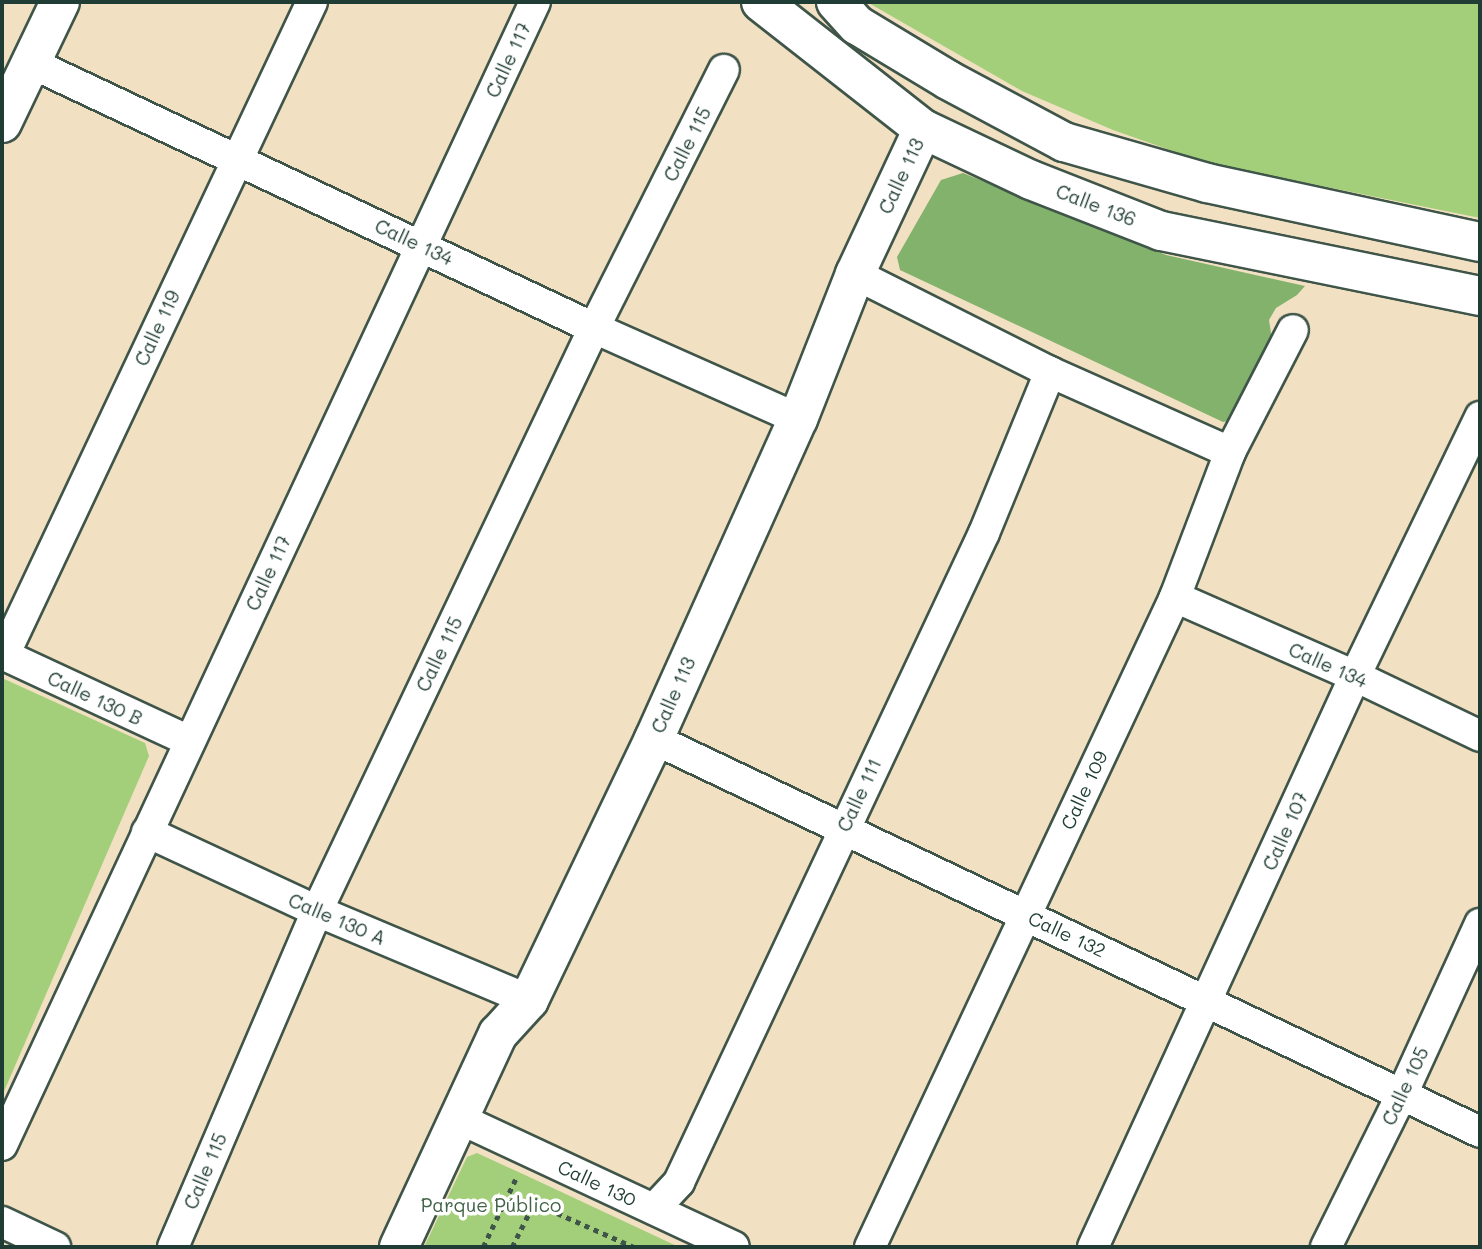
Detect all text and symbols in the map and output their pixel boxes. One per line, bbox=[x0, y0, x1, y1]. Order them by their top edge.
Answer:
street label: Calle 117 bbox=[481, 19, 535, 101]
street label: Calle 115 bbox=[658, 103, 716, 185]
street label: Calle 113 bbox=[874, 135, 928, 217]
street label: Calle 136 bbox=[1053, 179, 1139, 231]
street label: Calle 134 bbox=[371, 214, 457, 270]
street label: Calle 119 bbox=[130, 286, 184, 370]
street label: Calle 117 bbox=[241, 532, 295, 614]
street label: Calle 115 bbox=[411, 613, 467, 695]
street label: Calle 134 bbox=[1285, 638, 1371, 692]
street label: Calle 113 bbox=[646, 653, 700, 737]
street label: Calle 130 B bbox=[44, 666, 146, 730]
street label: Calle 109 bbox=[1056, 747, 1112, 833]
street label: Calle 111 bbox=[832, 755, 886, 835]
street label: Calle 107 bbox=[1258, 788, 1312, 874]
street label: Calle 130 A bbox=[285, 888, 389, 950]
street label: Calle 132 bbox=[1025, 906, 1109, 962]
street label: Calle 105 bbox=[1377, 1043, 1433, 1129]
street label: Calle 115 bbox=[179, 1129, 231, 1213]
street label: Calle 130 bbox=[554, 1155, 640, 1211]
park label: Parque Público bbox=[421, 1194, 561, 1216]

